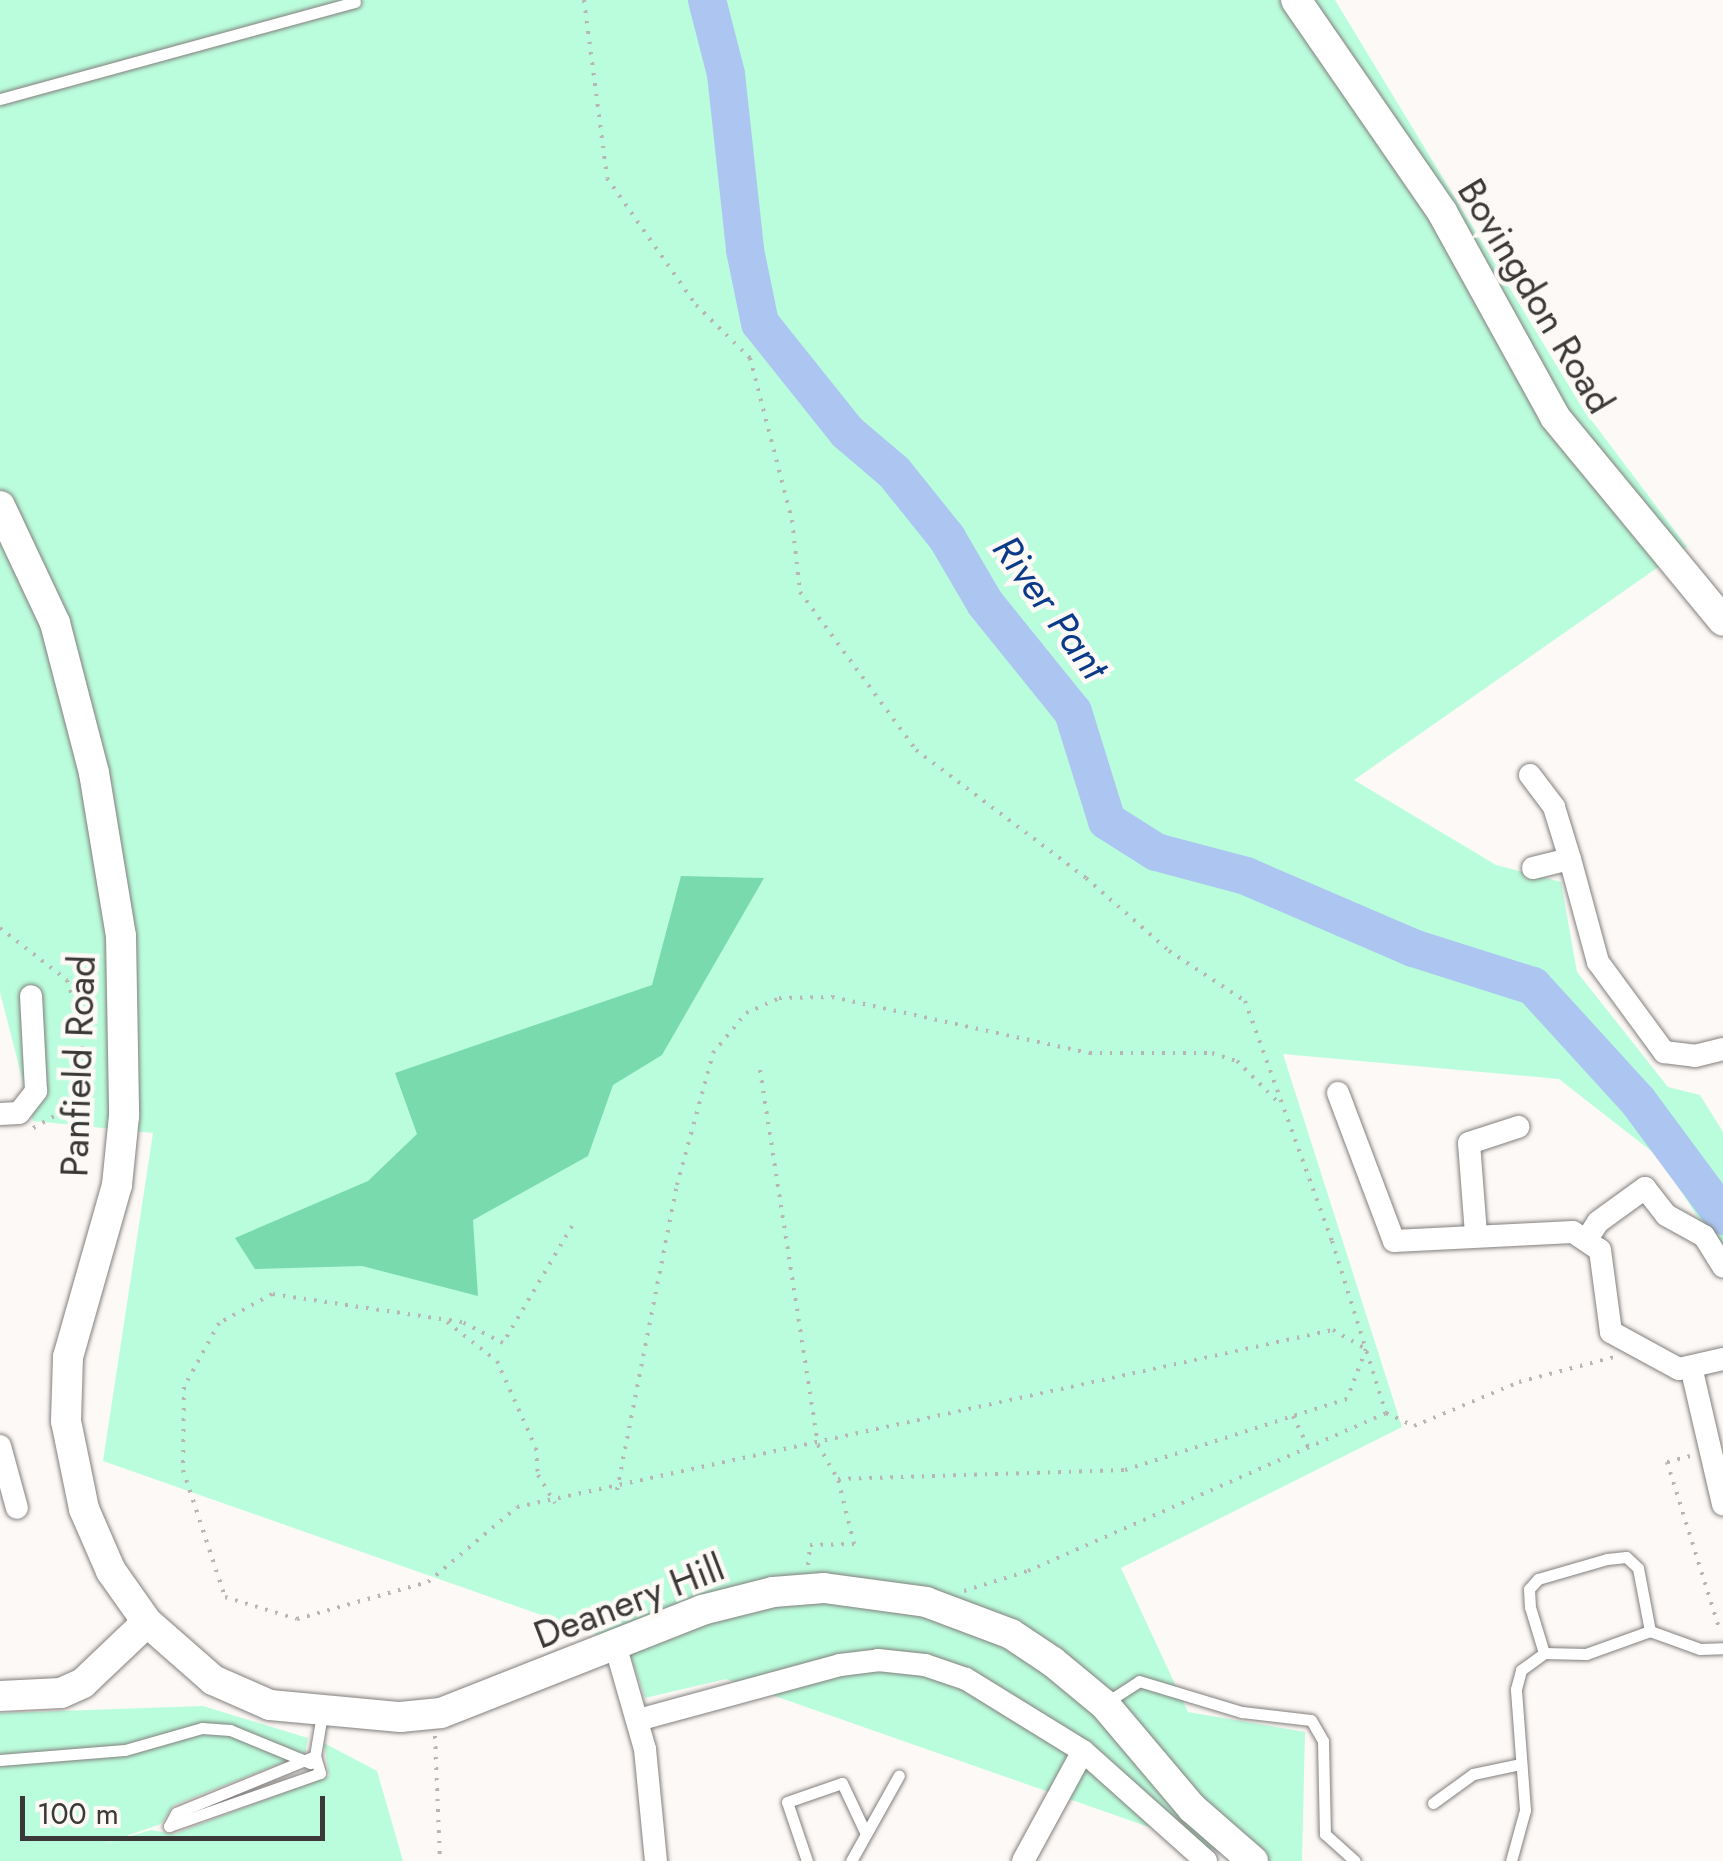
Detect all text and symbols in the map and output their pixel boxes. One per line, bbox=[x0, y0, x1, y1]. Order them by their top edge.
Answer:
street label: Bovingdon Road bbox=[1448, 171, 1624, 421]
water label: River Pant bbox=[983, 526, 1119, 688]
street label: Panfield Road bbox=[51, 954, 105, 1178]
street label: Deanery Hill bbox=[527, 1544, 731, 1658]
scale bar bbox=[25, 1776, 330, 1838]
text: 100 m bbox=[37, 1792, 119, 1835]

